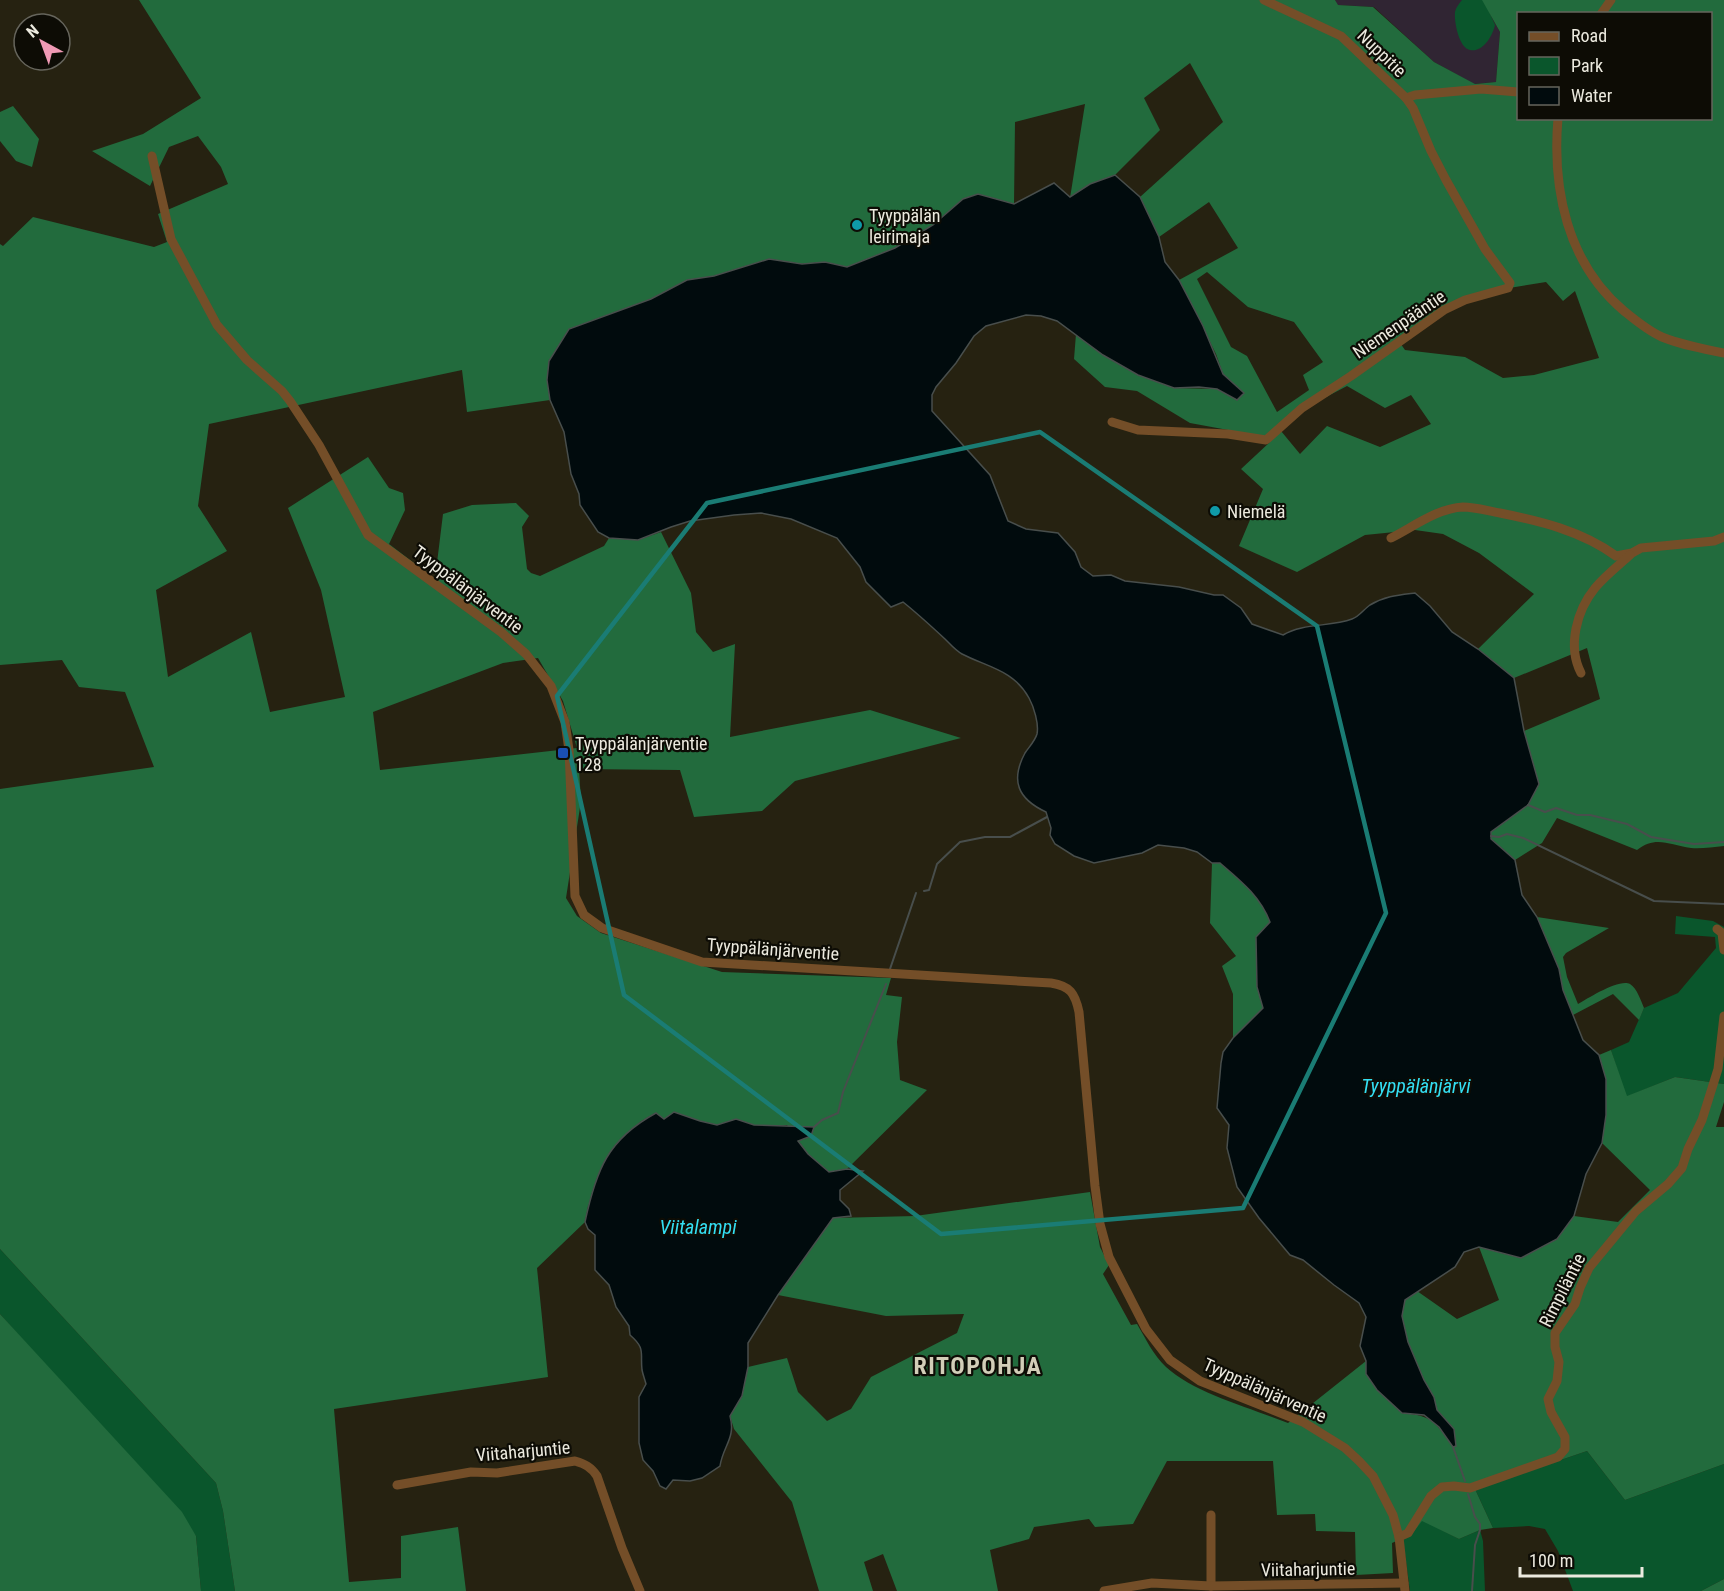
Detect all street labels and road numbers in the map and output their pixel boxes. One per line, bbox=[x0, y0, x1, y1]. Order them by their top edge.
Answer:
street label: Nuppitie bbox=[1353, 25, 1411, 81]
street label: Niemenpääntie bbox=[1349, 285, 1449, 363]
street label: Tyyppälänjärventie bbox=[409, 541, 527, 637]
street label: Tyyppälänjärventie bbox=[706, 934, 840, 964]
street label: Rimpiläntie bbox=[1535, 1250, 1589, 1330]
street label: Tyyppälänjärventie bbox=[1200, 1353, 1330, 1427]
street label: Viitaharjuntie bbox=[475, 1436, 571, 1466]
street label: Viitaharjuntie bbox=[1261, 1558, 1355, 1580]

